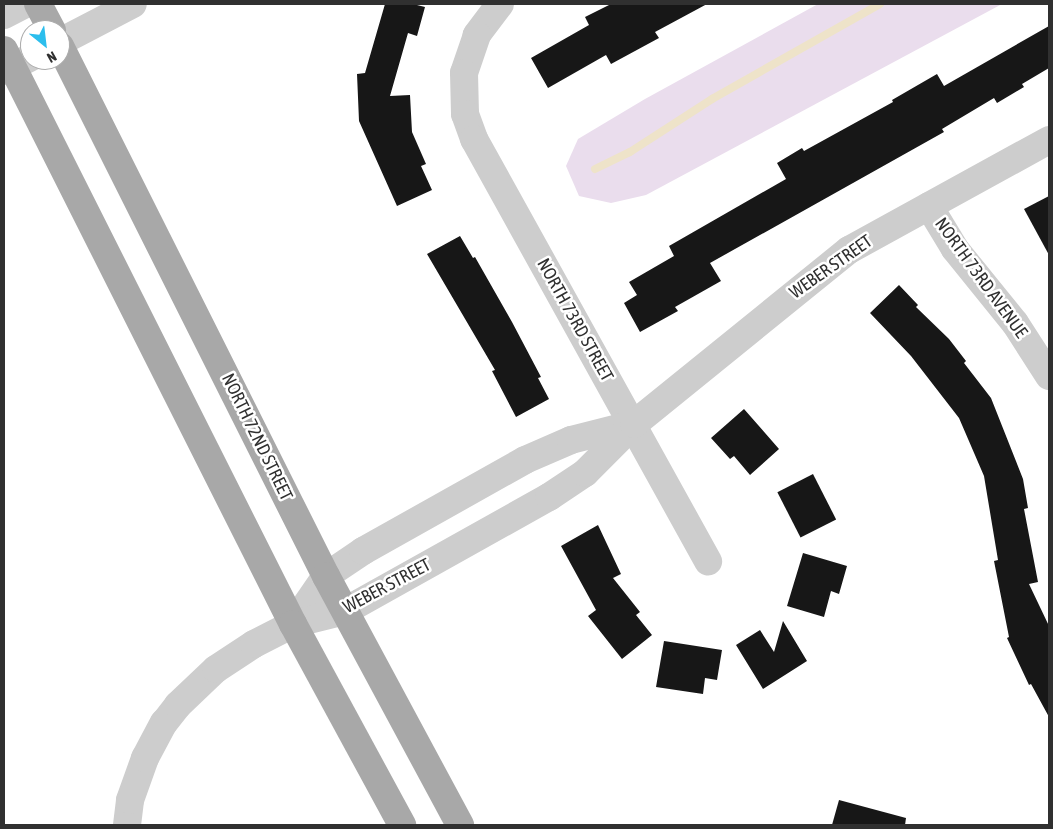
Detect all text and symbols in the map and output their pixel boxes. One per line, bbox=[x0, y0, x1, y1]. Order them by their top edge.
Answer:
north arrow bbox=[20, 20, 70, 70]
text: N bbox=[44, 48, 59, 66]
street label: NORTH 73RD AVENUE bbox=[930, 214, 1032, 342]
street label: WEBER STREET bbox=[785, 231, 877, 303]
street label: NORTH 73RD STREET bbox=[532, 255, 618, 385]
street label: NORTH 72ND STREET bbox=[217, 370, 297, 504]
street label: WEBER STREET bbox=[340, 554, 434, 618]

